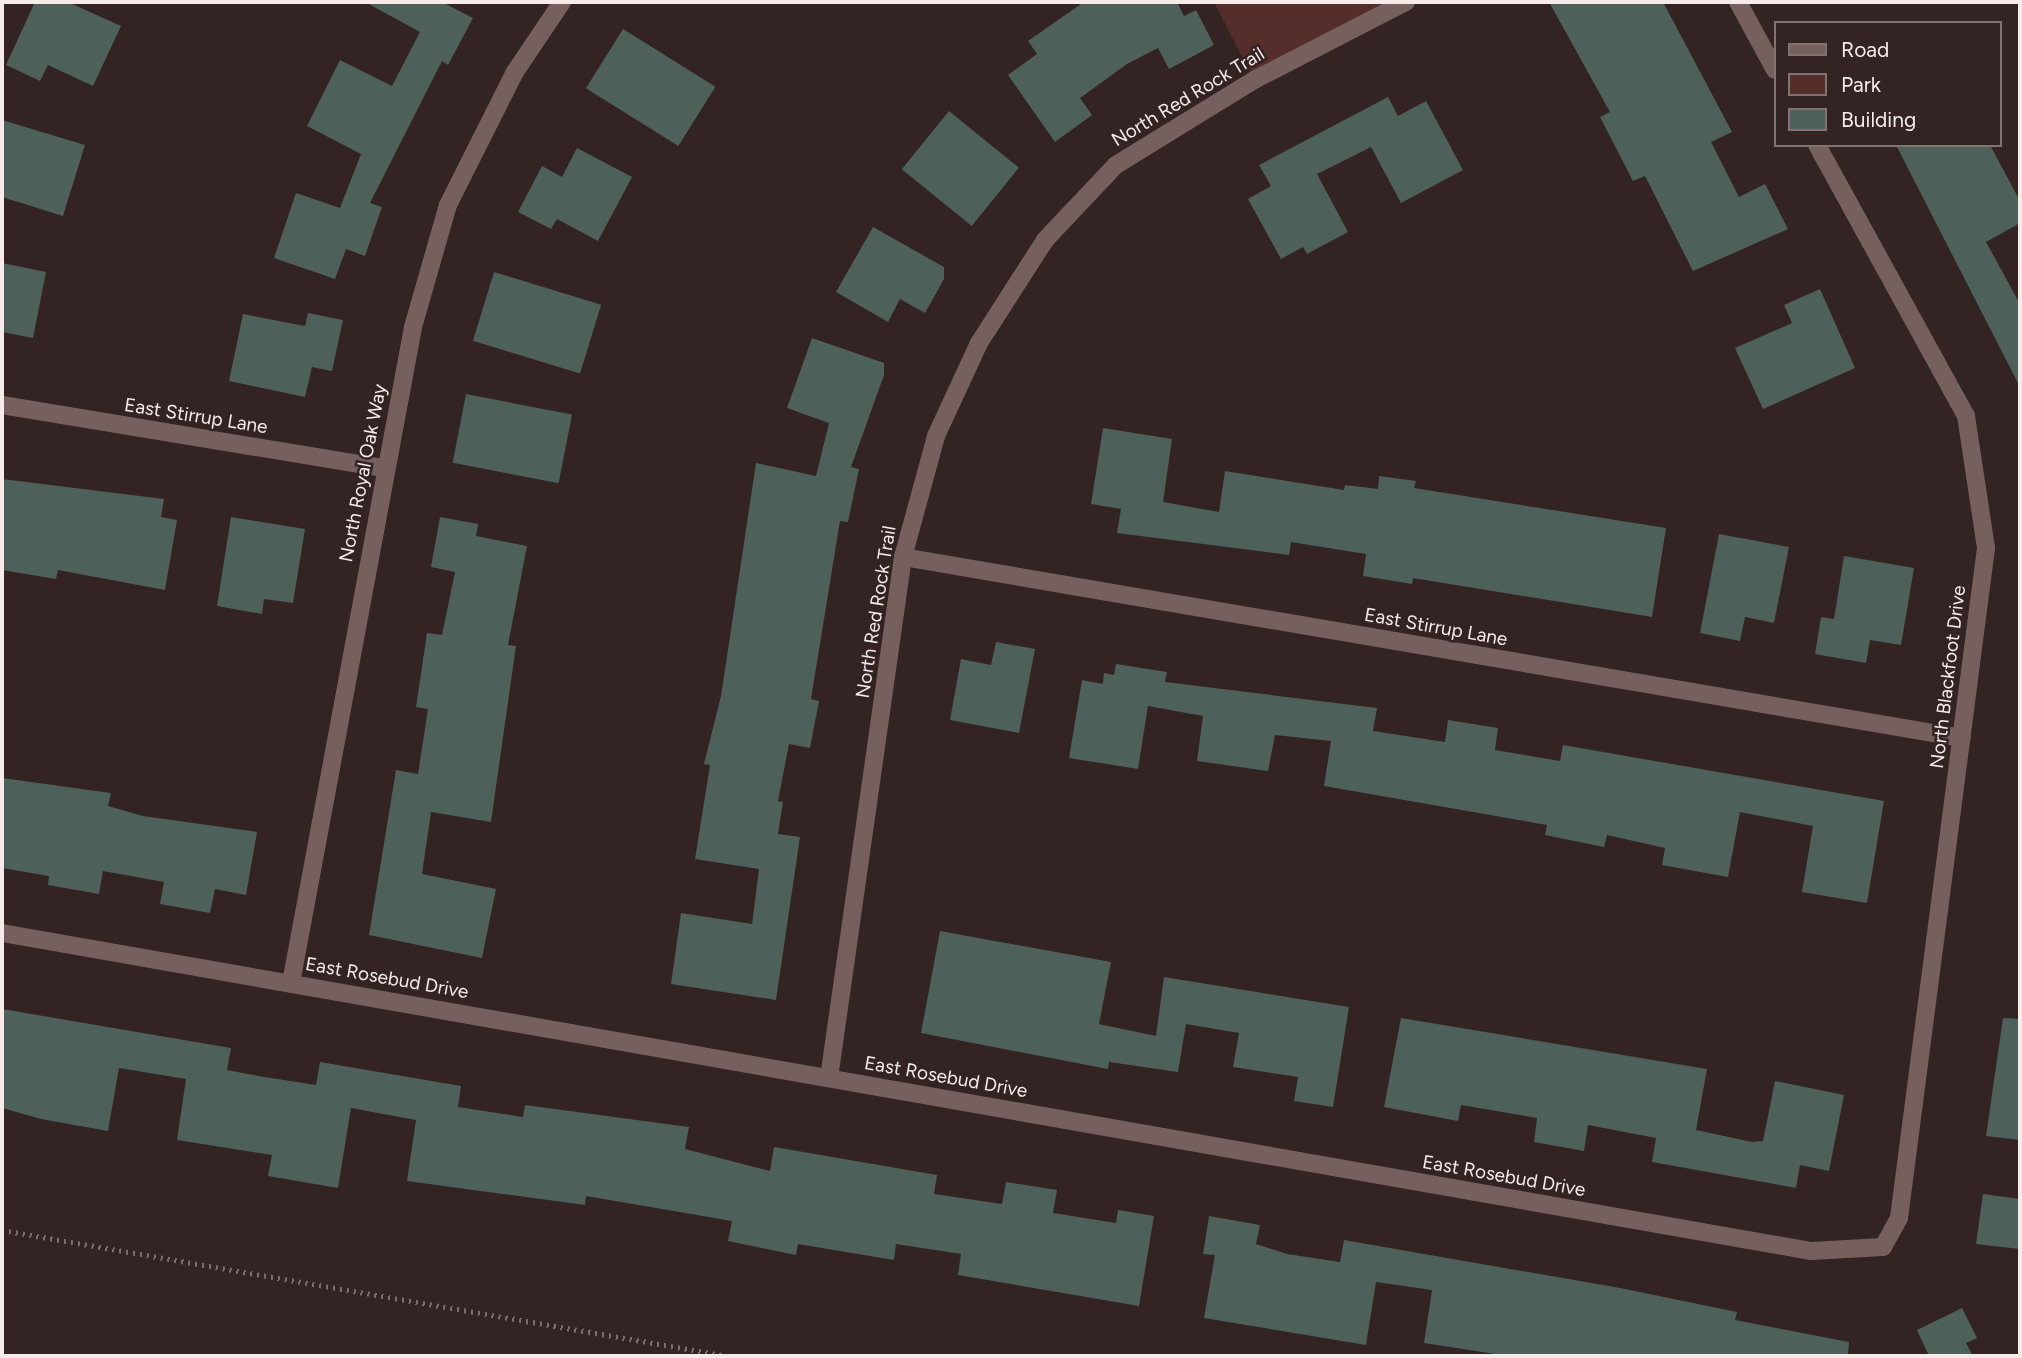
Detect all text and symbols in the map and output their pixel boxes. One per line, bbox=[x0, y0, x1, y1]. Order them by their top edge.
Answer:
legend bbox=[1773, 21, 2001, 147]
text: Road bbox=[1841, 37, 1889, 62]
street label: North Red Rock Trail bbox=[1108, 42, 1268, 152]
text: Park bbox=[1841, 72, 1881, 97]
text: Building bbox=[1841, 107, 1916, 132]
street label: North Royal Oak Way bbox=[335, 382, 391, 564]
street label: East Stirrup Lane bbox=[123, 393, 269, 439]
street label: North Red Rock Trail bbox=[851, 524, 901, 700]
street label: North Blackfoot Drive bbox=[1925, 584, 1971, 770]
street label: East Stirrup Lane bbox=[1363, 603, 1509, 651]
street label: East Rosebud Drive bbox=[304, 952, 470, 1004]
street label: East Rosebud Drive bbox=[863, 1051, 1029, 1103]
street label: East Rosebud Drive bbox=[1421, 1150, 1587, 1202]

